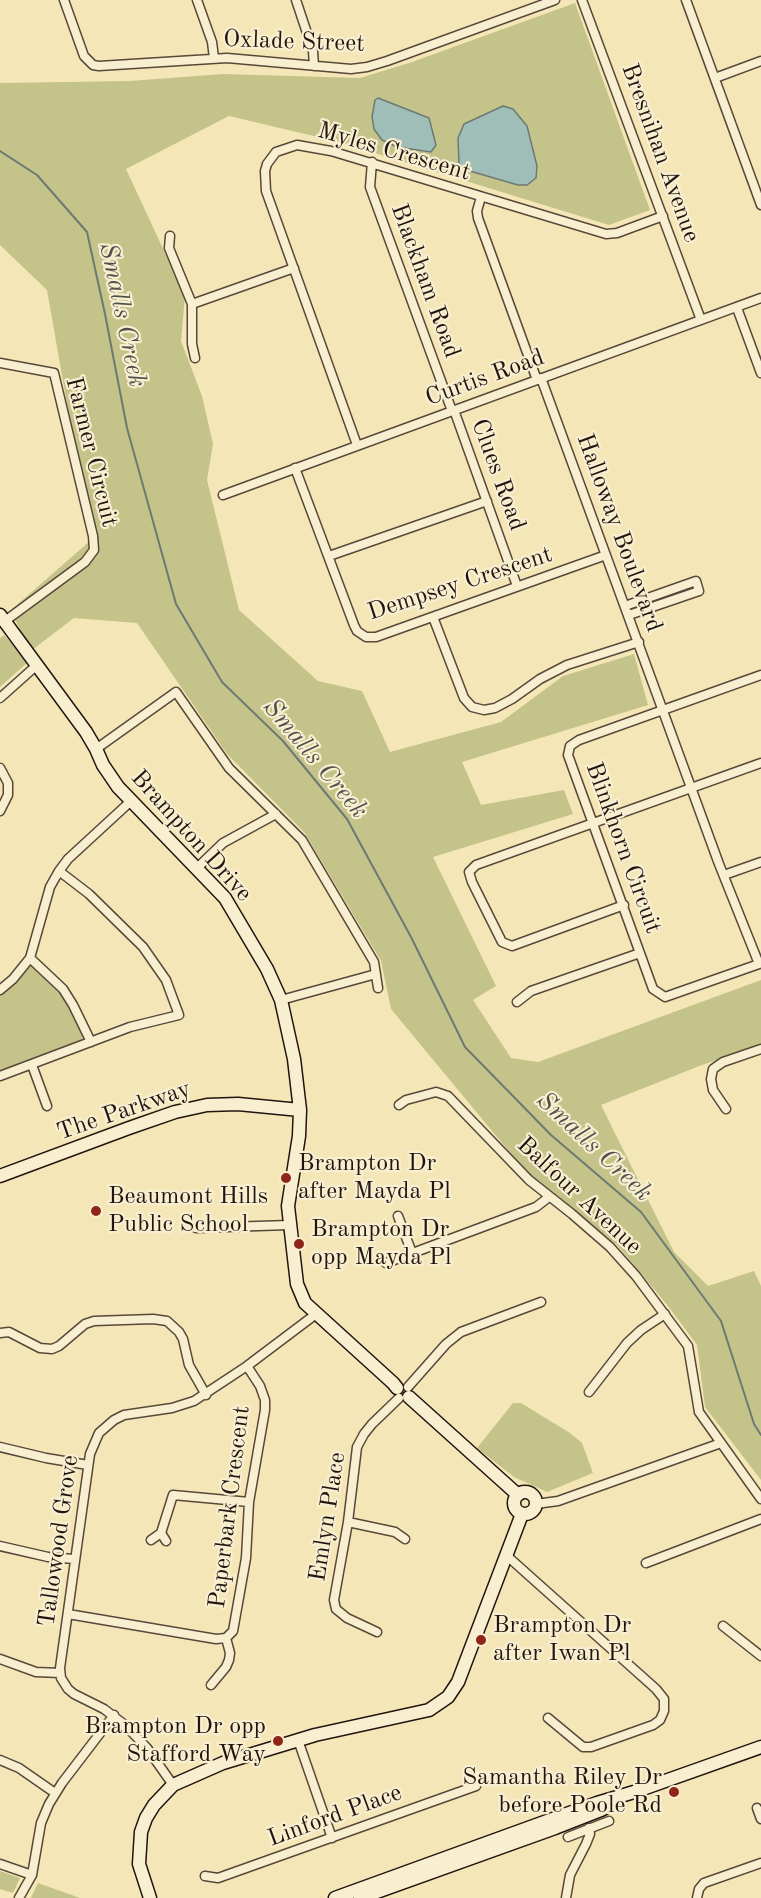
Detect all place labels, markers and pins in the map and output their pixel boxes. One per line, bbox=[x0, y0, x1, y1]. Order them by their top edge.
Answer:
place label: Brampton Dr after Mayda Pl bbox=[298, 1150, 451, 1206]
marker: Brampton Dr after Mayda Pl bbox=[279, 1171, 293, 1185]
place label: Beaumont Hills Public School bbox=[108, 1183, 268, 1239]
marker: Beaumont Hills Public School bbox=[89, 1204, 103, 1218]
place label: Brampton Dr opp Mayda Pl bbox=[311, 1216, 452, 1272]
marker: Brampton Dr opp Mayda Pl bbox=[292, 1237, 306, 1251]
place label: Brampton Dr after Iwan Pl bbox=[493, 1612, 631, 1668]
marker: Brampton Dr after Iwan Pl bbox=[474, 1633, 488, 1647]
place label: Brampton Dr opp Stafford Way bbox=[84, 1713, 266, 1769]
marker: Brampton Dr opp Stafford Way bbox=[271, 1734, 285, 1748]
place label: Samantha Riley Dr before Poole Rd bbox=[462, 1764, 662, 1820]
marker: Samantha Riley Dr before Poole Rd bbox=[667, 1785, 681, 1799]

